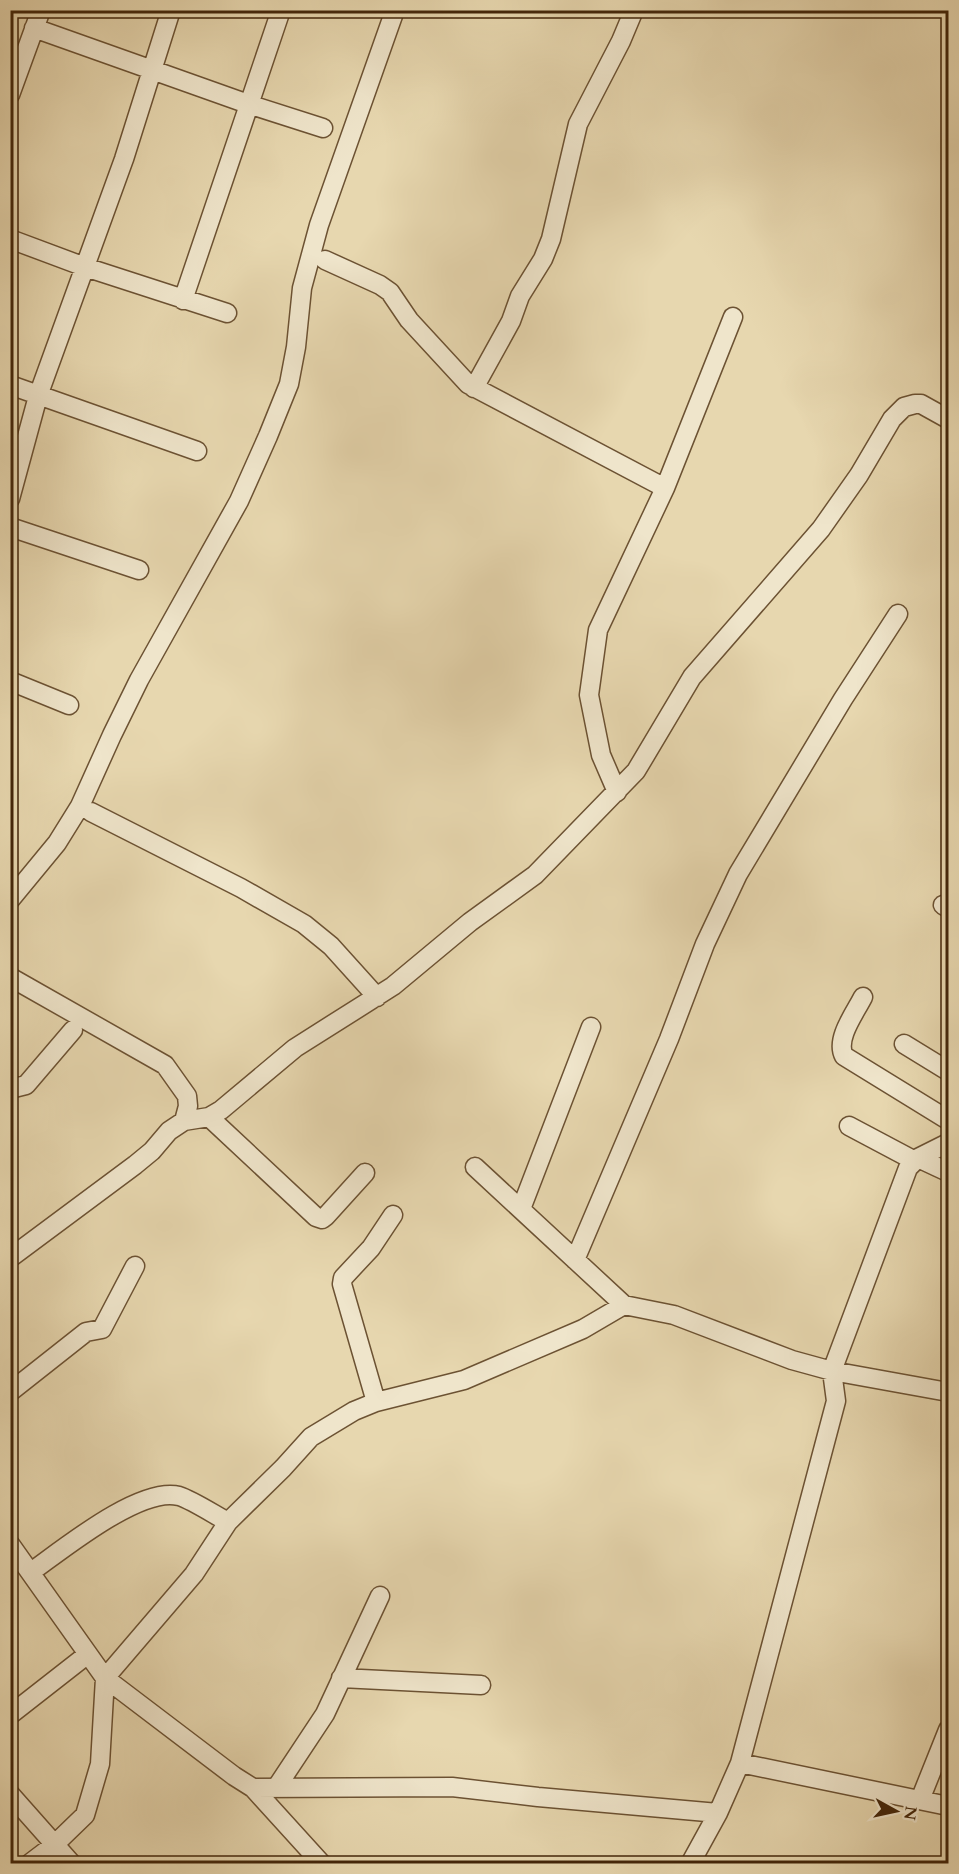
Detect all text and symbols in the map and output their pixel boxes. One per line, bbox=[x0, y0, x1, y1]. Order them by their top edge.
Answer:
north arrow bbox=[866, 1781, 926, 1841]
text: N bbox=[898, 1805, 922, 1821]

